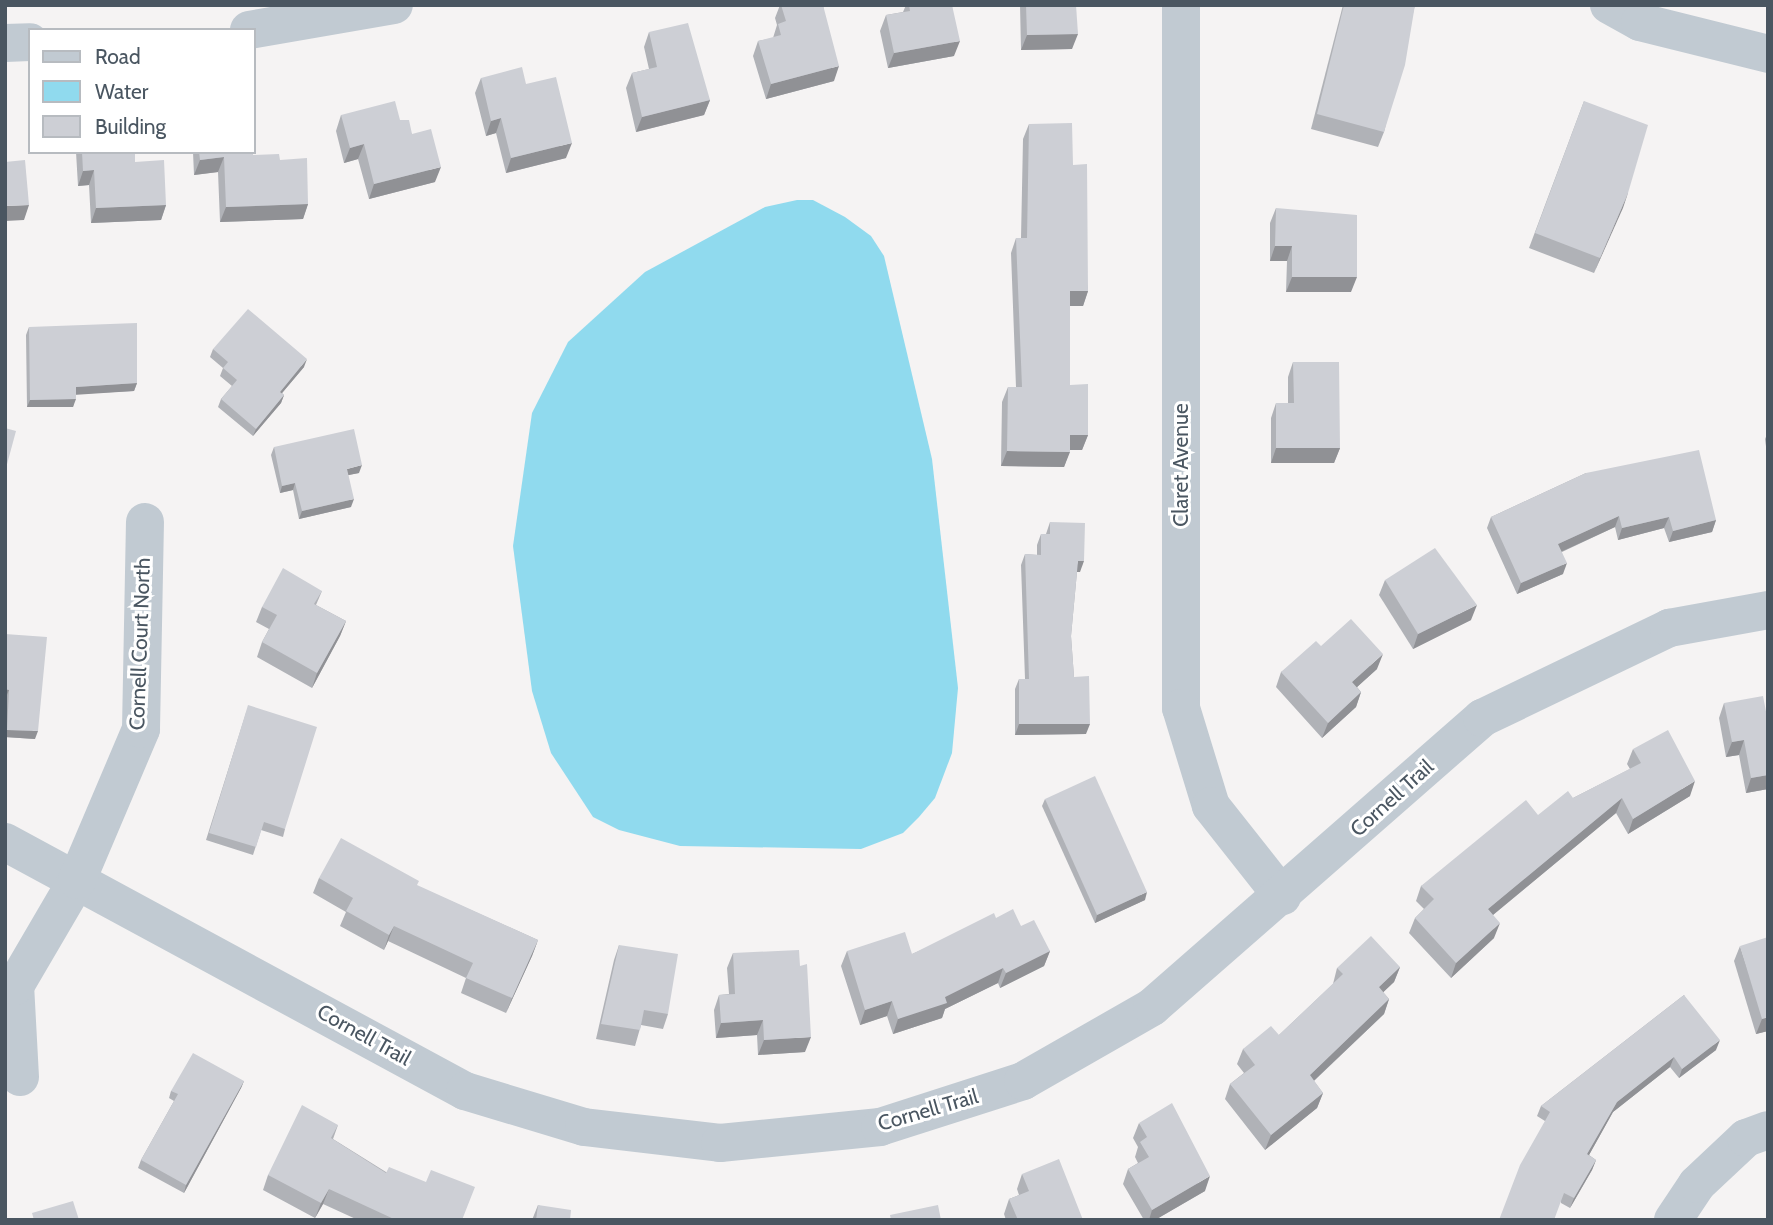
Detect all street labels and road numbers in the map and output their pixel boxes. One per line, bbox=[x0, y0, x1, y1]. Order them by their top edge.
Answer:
street label: Claret Avenue bbox=[1168, 403, 1194, 527]
street label: Cornell Court North bbox=[124, 557, 156, 731]
street label: Cornell Trail bbox=[1345, 754, 1439, 842]
street label: Cornell Trail bbox=[313, 999, 415, 1071]
street label: Cornell Trail bbox=[875, 1084, 981, 1136]

